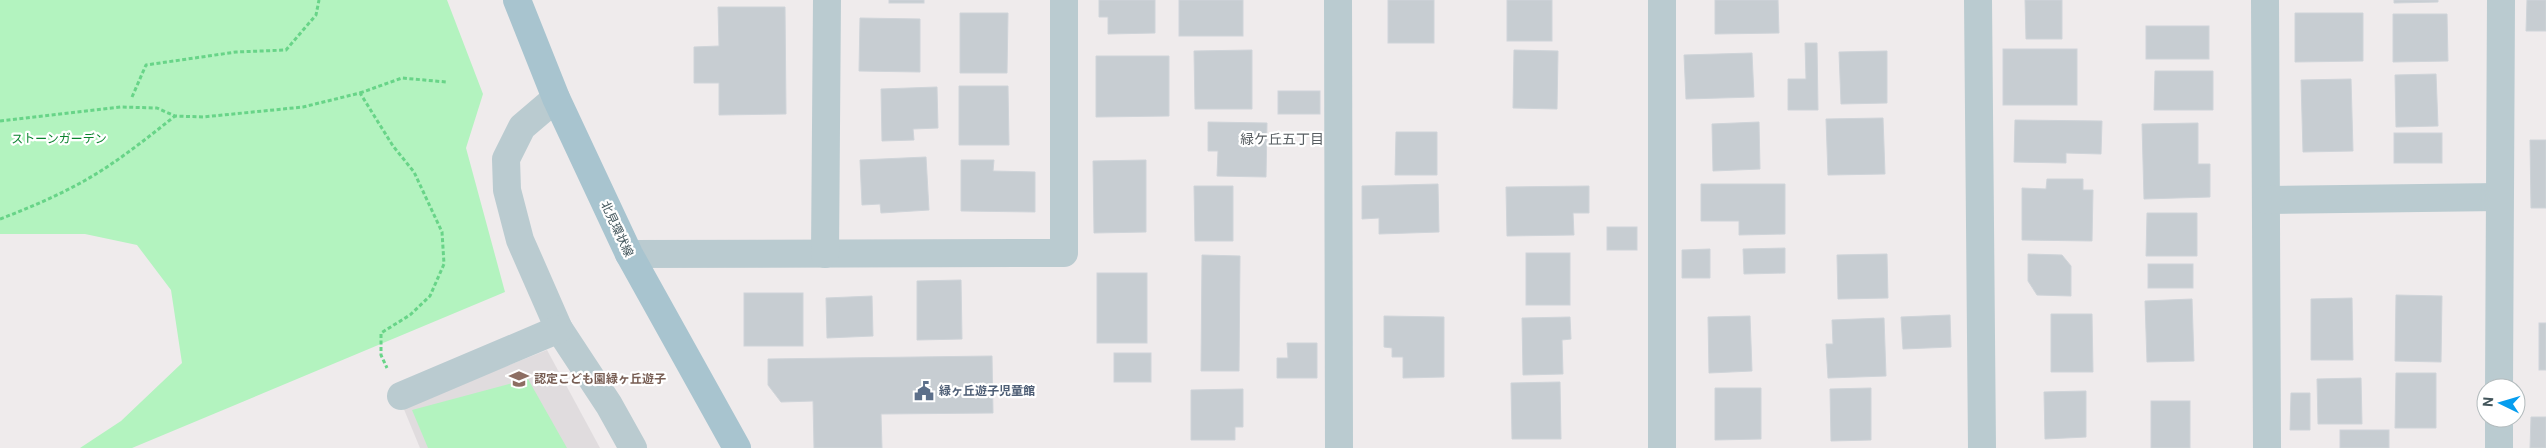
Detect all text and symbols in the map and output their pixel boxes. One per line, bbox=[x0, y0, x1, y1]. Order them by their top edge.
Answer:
district label: 緑ケ丘五丁目 bbox=[1240, 131, 1324, 147]
park label: ストーンガーデン bbox=[11, 132, 107, 146]
street label: 北見環状線 bbox=[598, 199, 636, 259]
school or university icon: 認定こども園緑ヶ丘遊子 bbox=[508, 368, 530, 390]
place label: 認定こども園緑ヶ丘遊子 bbox=[534, 372, 666, 386]
north arrow bbox=[2476, 378, 2526, 428]
public building icon: 緑ヶ丘遊子児童館 bbox=[913, 380, 935, 402]
place label: 緑ヶ丘遊子児童館 bbox=[939, 384, 1035, 398]
text: N bbox=[2480, 396, 2496, 407]

